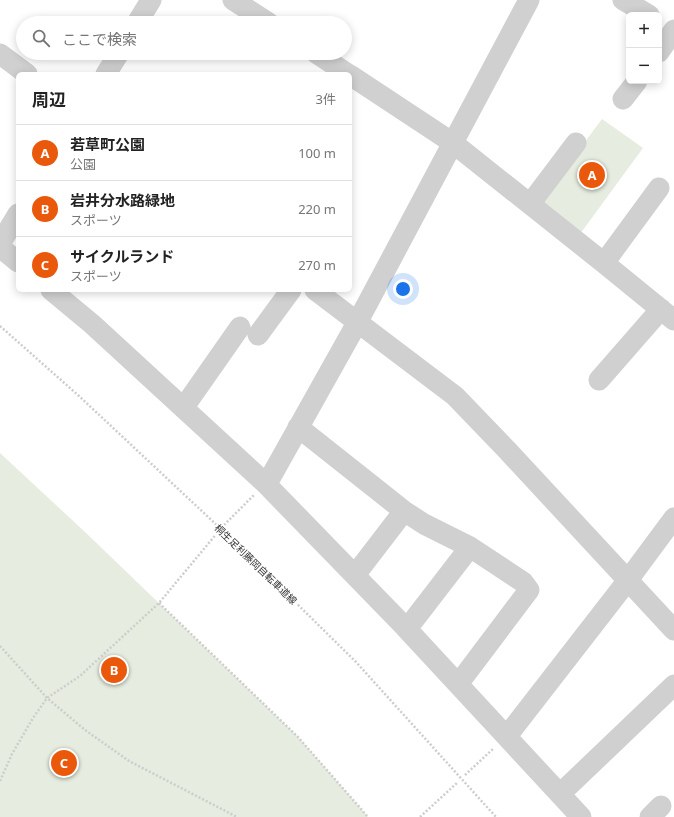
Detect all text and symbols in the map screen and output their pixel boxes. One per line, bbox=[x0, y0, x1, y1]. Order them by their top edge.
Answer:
map controls bbox=[626, 12, 662, 84]
button: + bbox=[626, 12, 662, 48]
search box bbox=[16, 16, 352, 60]
icon: search bbox=[30, 27, 52, 49]
text: ここで検索 bbox=[62, 29, 137, 49]
button: − bbox=[626, 48, 662, 84]
text: 周辺 bbox=[32, 88, 66, 111]
text: 3件 bbox=[316, 90, 336, 108]
text: 若草町公園 bbox=[70, 134, 145, 154]
text: A bbox=[41, 144, 50, 162]
text: 100 m bbox=[298, 144, 336, 162]
text: 公園 bbox=[70, 155, 96, 173]
pin: A bbox=[579, 160, 605, 190]
text: 岩井分水路緑地 bbox=[70, 190, 175, 210]
text: B bbox=[41, 200, 49, 218]
text: 220 m bbox=[298, 200, 336, 218]
text: スポーツ bbox=[70, 211, 122, 229]
text: サイクルランド bbox=[70, 246, 174, 266]
text: C bbox=[41, 256, 49, 274]
text: 270 m bbox=[298, 256, 336, 274]
text: スポーツ bbox=[70, 267, 122, 285]
your location bbox=[393, 279, 413, 299]
street label: 桐生足利藤岡自転車道線 bbox=[212, 521, 300, 607]
pin: B bbox=[101, 655, 127, 685]
pin: C bbox=[51, 748, 77, 778]

